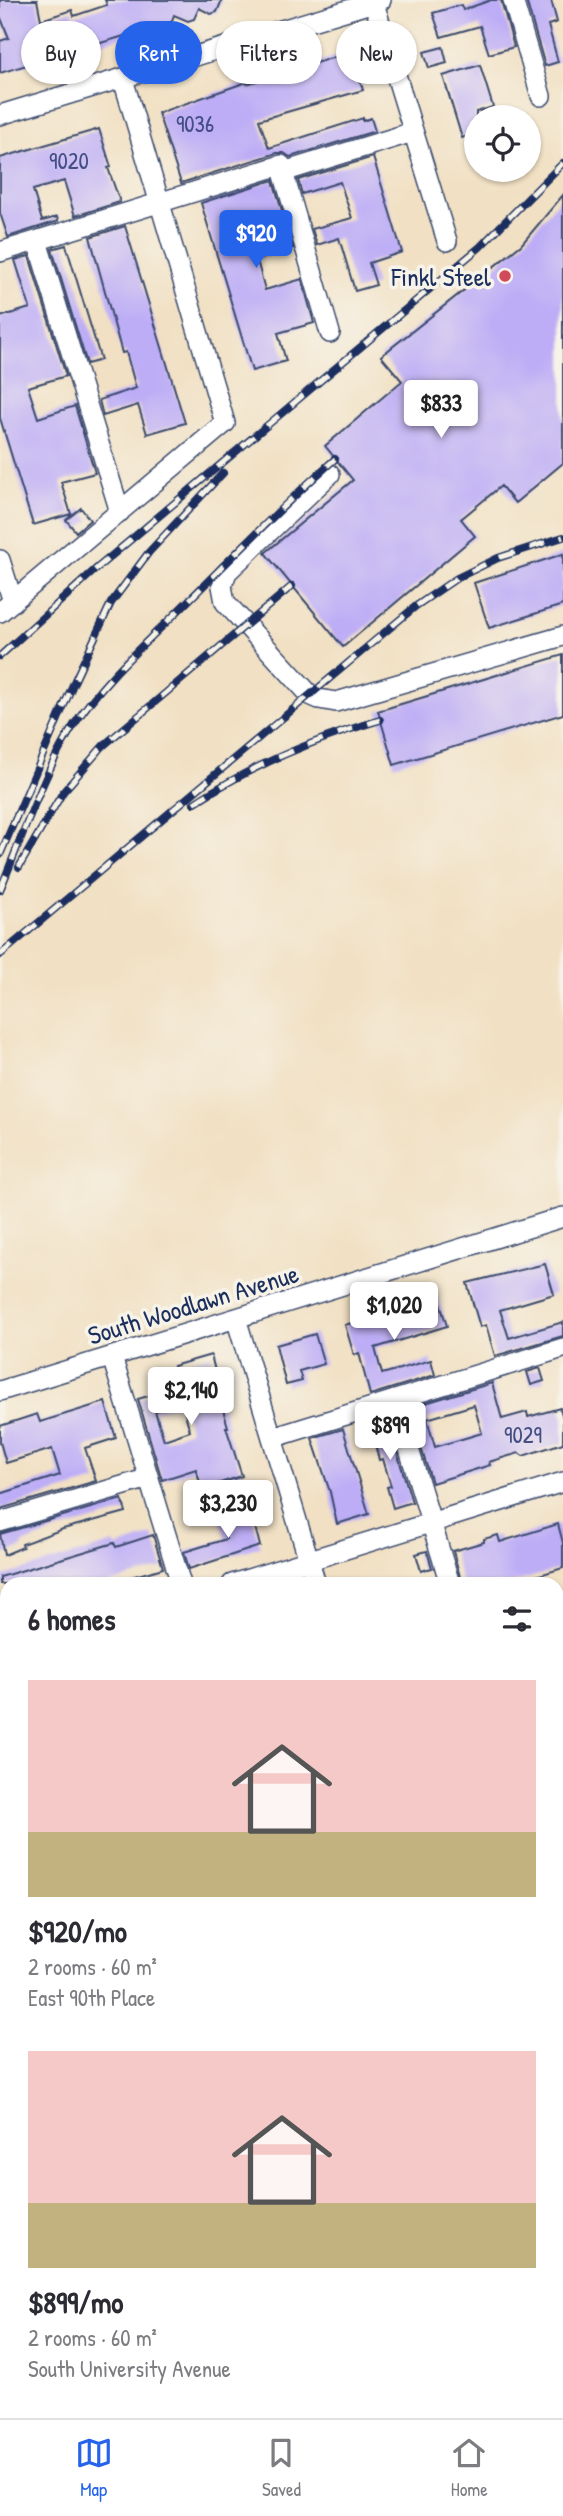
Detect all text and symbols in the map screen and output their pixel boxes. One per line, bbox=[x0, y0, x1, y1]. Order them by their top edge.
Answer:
chip: Buy bbox=[21, 21, 101, 84]
chip: Rent bbox=[115, 21, 202, 84]
chip: Filters bbox=[216, 21, 322, 84]
chip: New bbox=[336, 21, 417, 84]
map controls bbox=[464, 105, 541, 182]
button: locate bbox=[464, 105, 541, 182]
house number: 9036 bbox=[176, 108, 214, 139]
house number: 9020 bbox=[49, 145, 89, 176]
pin: $920 bbox=[215, 210, 297, 270]
text: $920 bbox=[235, 217, 277, 248]
place label: Finkl Steel bbox=[390, 259, 491, 294]
marker: Finkl Steel bbox=[497, 268, 513, 284]
pin: $833 bbox=[400, 380, 482, 440]
text: $833 bbox=[420, 387, 462, 418]
street label: South Woodlawn Avenue bbox=[83, 1255, 303, 1353]
pin: $1,020 bbox=[337, 1282, 451, 1342]
text: $1,020 bbox=[366, 1289, 422, 1320]
pin: $2,140 bbox=[134, 1368, 248, 1427]
text: $2,140 bbox=[164, 1374, 218, 1405]
pin: $899 bbox=[349, 1402, 431, 1462]
text: $899 bbox=[371, 1409, 409, 1440]
house number: 9029 bbox=[504, 1419, 542, 1450]
pin: $3,230 bbox=[171, 1480, 285, 1540]
text: $3,230 bbox=[199, 1487, 257, 1518]
text: 6 homes bbox=[28, 1599, 115, 1639]
icon: filters bbox=[498, 1600, 536, 1638]
icon: home bbox=[219, 1726, 345, 1852]
text: $920/mo bbox=[28, 1911, 127, 1951]
text: 2 rooms · 60 m² bbox=[28, 1951, 157, 1982]
text: East 90th Place bbox=[28, 1982, 155, 2013]
icon: home bbox=[219, 2097, 345, 2223]
text: $899/mo bbox=[28, 2282, 123, 2322]
text: 2 rooms · 60 m² bbox=[28, 2322, 157, 2353]
text: South University Avenue bbox=[28, 2353, 231, 2384]
tab: Map bbox=[75, 2434, 113, 2502]
tab: Saved bbox=[262, 2434, 301, 2502]
tab: Home bbox=[450, 2434, 488, 2502]

